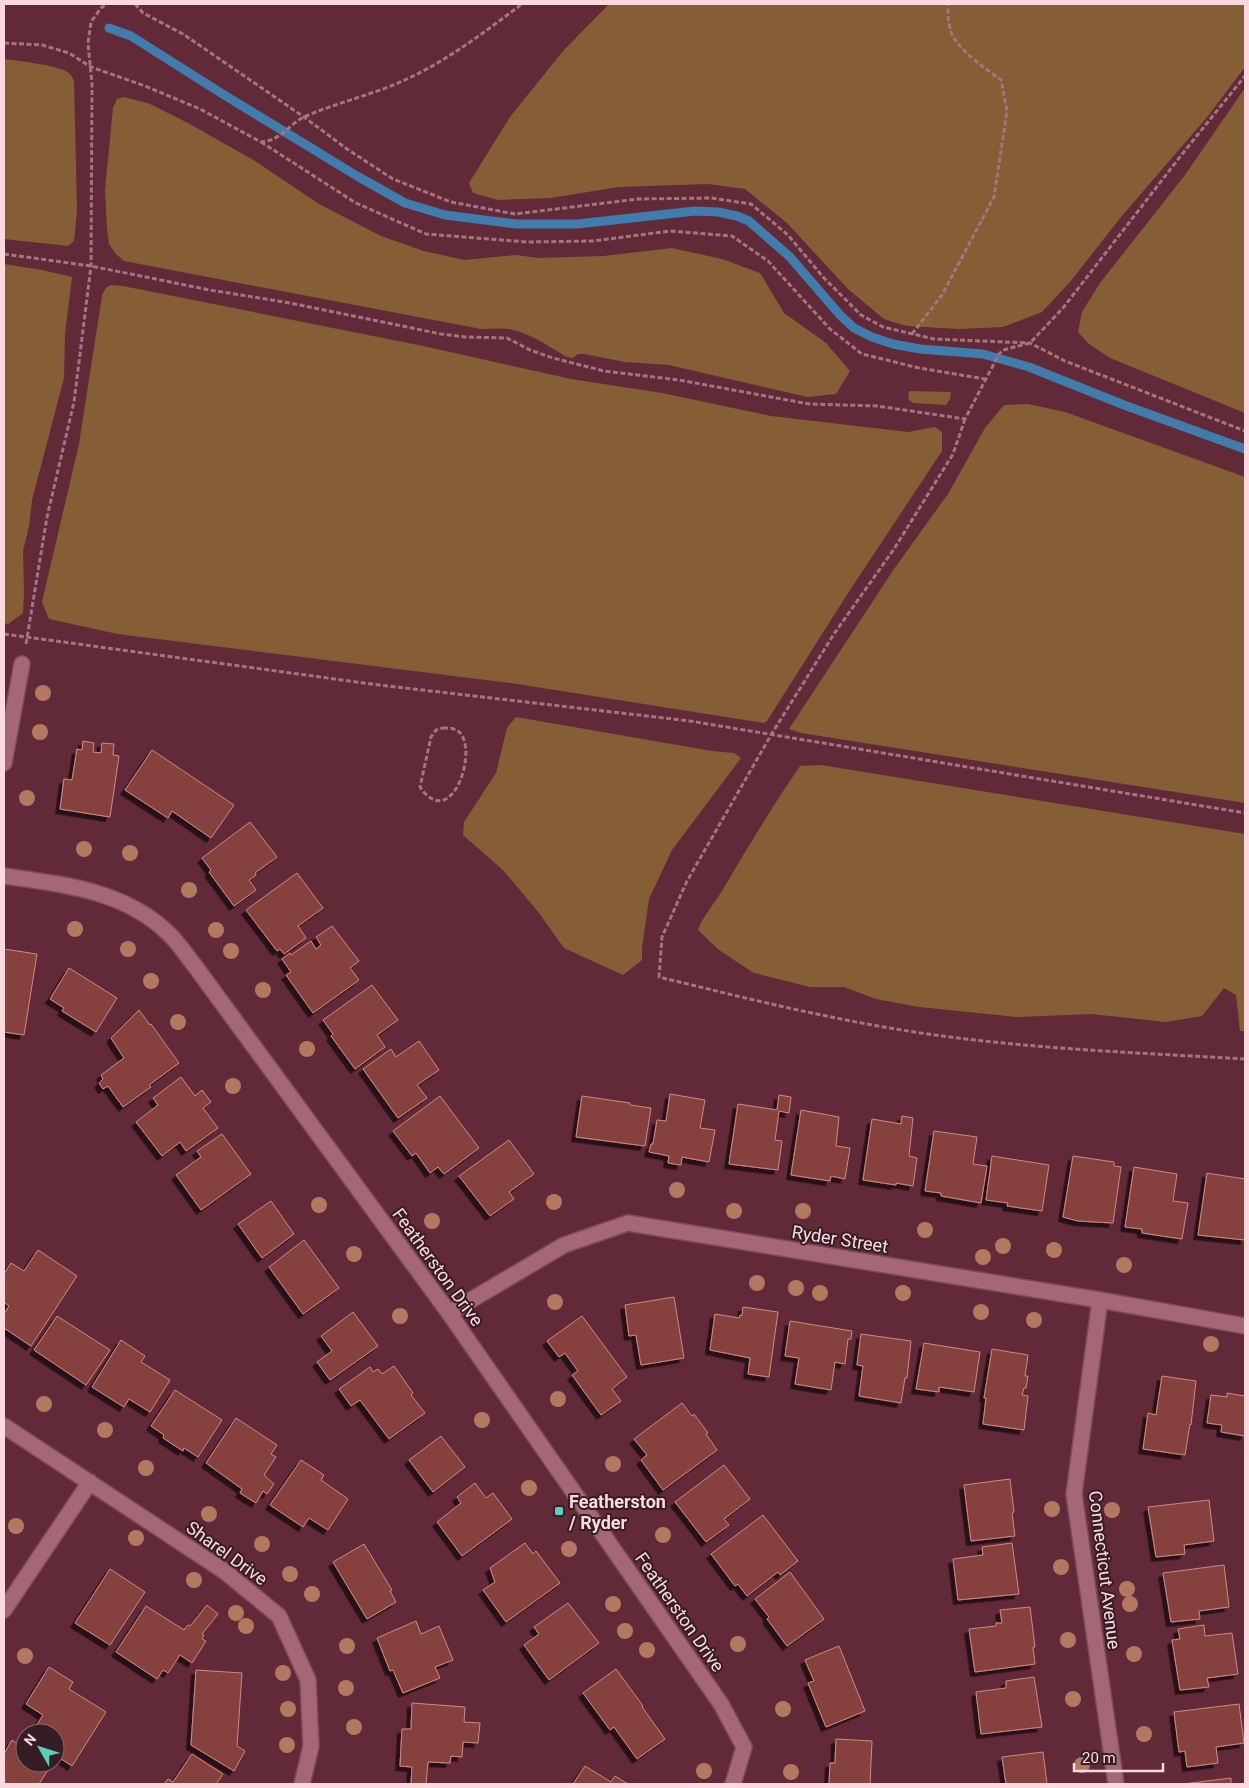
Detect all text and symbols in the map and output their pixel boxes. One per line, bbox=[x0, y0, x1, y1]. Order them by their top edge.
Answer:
street label: Featherston Drive bbox=[388, 1204, 488, 1330]
street label: Ryder Street bbox=[790, 1221, 890, 1257]
street label: Connecticut Avenue bbox=[1085, 1489, 1125, 1651]
place label: Featherston / Ryder bbox=[568, 1491, 666, 1533]
marker: Featherston / Ryder bbox=[553, 1505, 565, 1517]
street label: Sharel Drive bbox=[182, 1517, 272, 1589]
street label: Featherston Drive bbox=[631, 1548, 729, 1676]
north arrow bbox=[15, 1723, 65, 1773]
text: N bbox=[21, 1731, 39, 1749]
scale bar bbox=[1074, 1740, 1163, 1772]
text: 20 m bbox=[1082, 1749, 1116, 1767]

